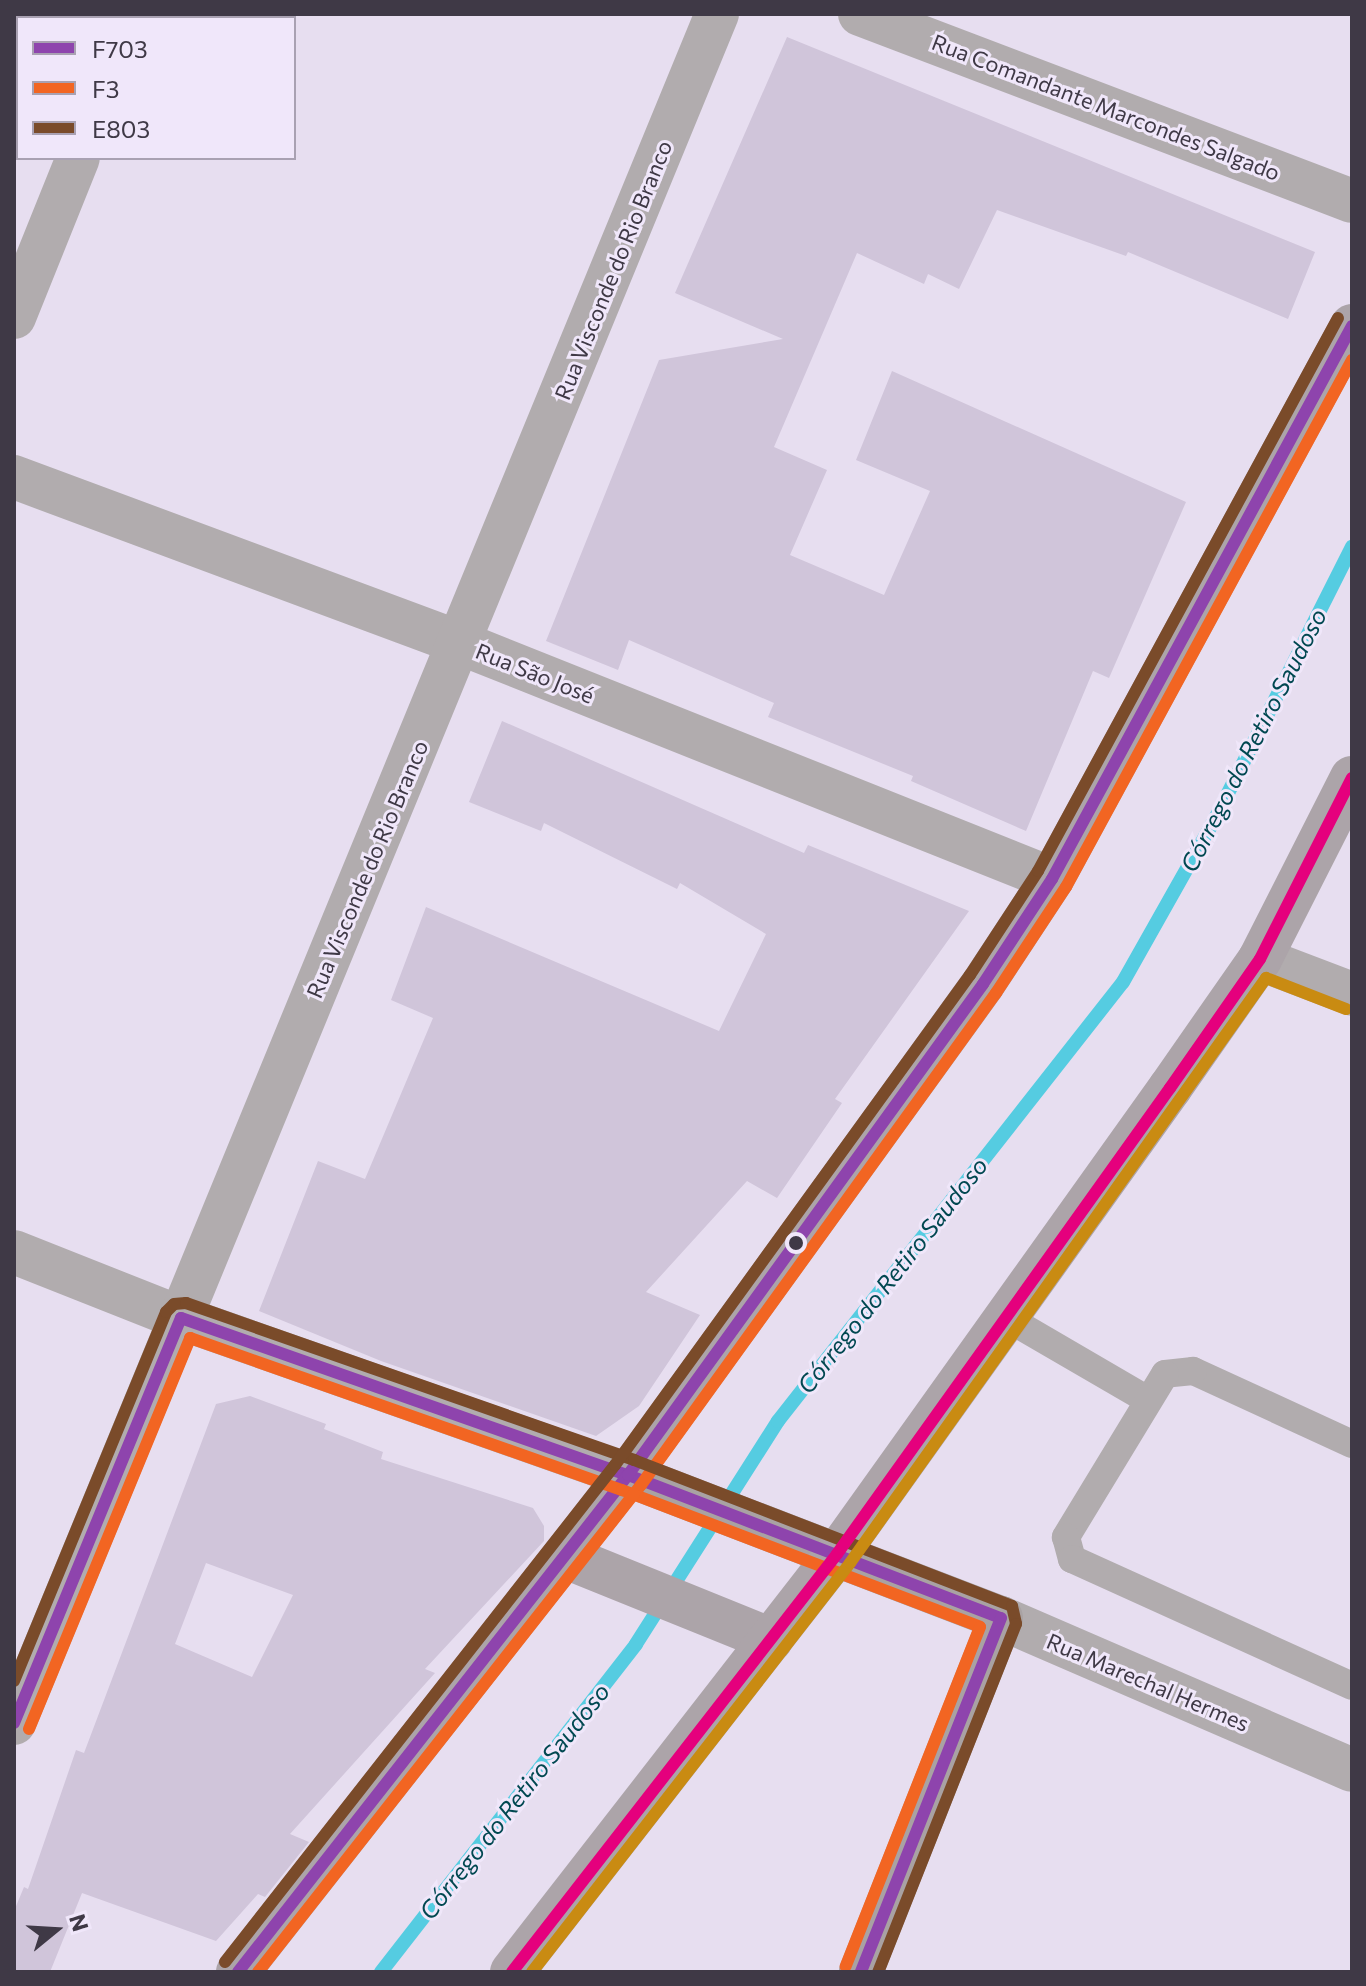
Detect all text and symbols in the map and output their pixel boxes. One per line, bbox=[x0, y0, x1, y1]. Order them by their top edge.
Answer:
legend bbox=[16, 16, 296, 160]
street label: Rua Comandante Marcondes Salgado bbox=[928, 28, 1284, 186]
text: F703 bbox=[92, 34, 148, 63]
text: F3 bbox=[92, 74, 119, 103]
text: E803 bbox=[92, 114, 150, 143]
street label: Rua Visconde do Rio Branco bbox=[549, 137, 677, 403]
water label: Córrego do Retiro Saudoso bbox=[1174, 603, 1332, 877]
street label: Rua São José bbox=[472, 637, 598, 709]
street label: Rua Visconde do Rio Branco bbox=[301, 736, 433, 1002]
water label: Córrego do Retiro Saudoso bbox=[791, 1151, 993, 1399]
unlabelled marker bbox=[788, 1235, 804, 1251]
street label: Rua Marechal Hermes bbox=[1043, 1627, 1253, 1737]
water label: Córrego do Retiro Saudoso bbox=[413, 1677, 615, 1925]
north arrow bbox=[16, 1890, 96, 1970]
text: N bbox=[64, 1910, 95, 1934]

